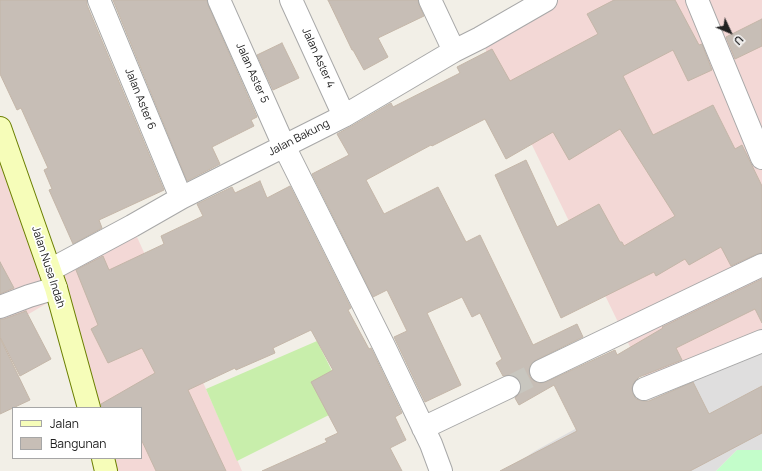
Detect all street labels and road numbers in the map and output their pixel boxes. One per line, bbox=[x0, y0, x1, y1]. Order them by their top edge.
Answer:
street label: Jalan Aster 4 bbox=[299, 26, 337, 90]
street label: Jalan Aster 5 bbox=[233, 41, 271, 105]
street label: Jalan Aster 6 bbox=[122, 66, 158, 132]
street label: Jalan Bakung bbox=[266, 117, 332, 159]
street label: Jalan Nusa Indah bbox=[29, 225, 67, 309]

